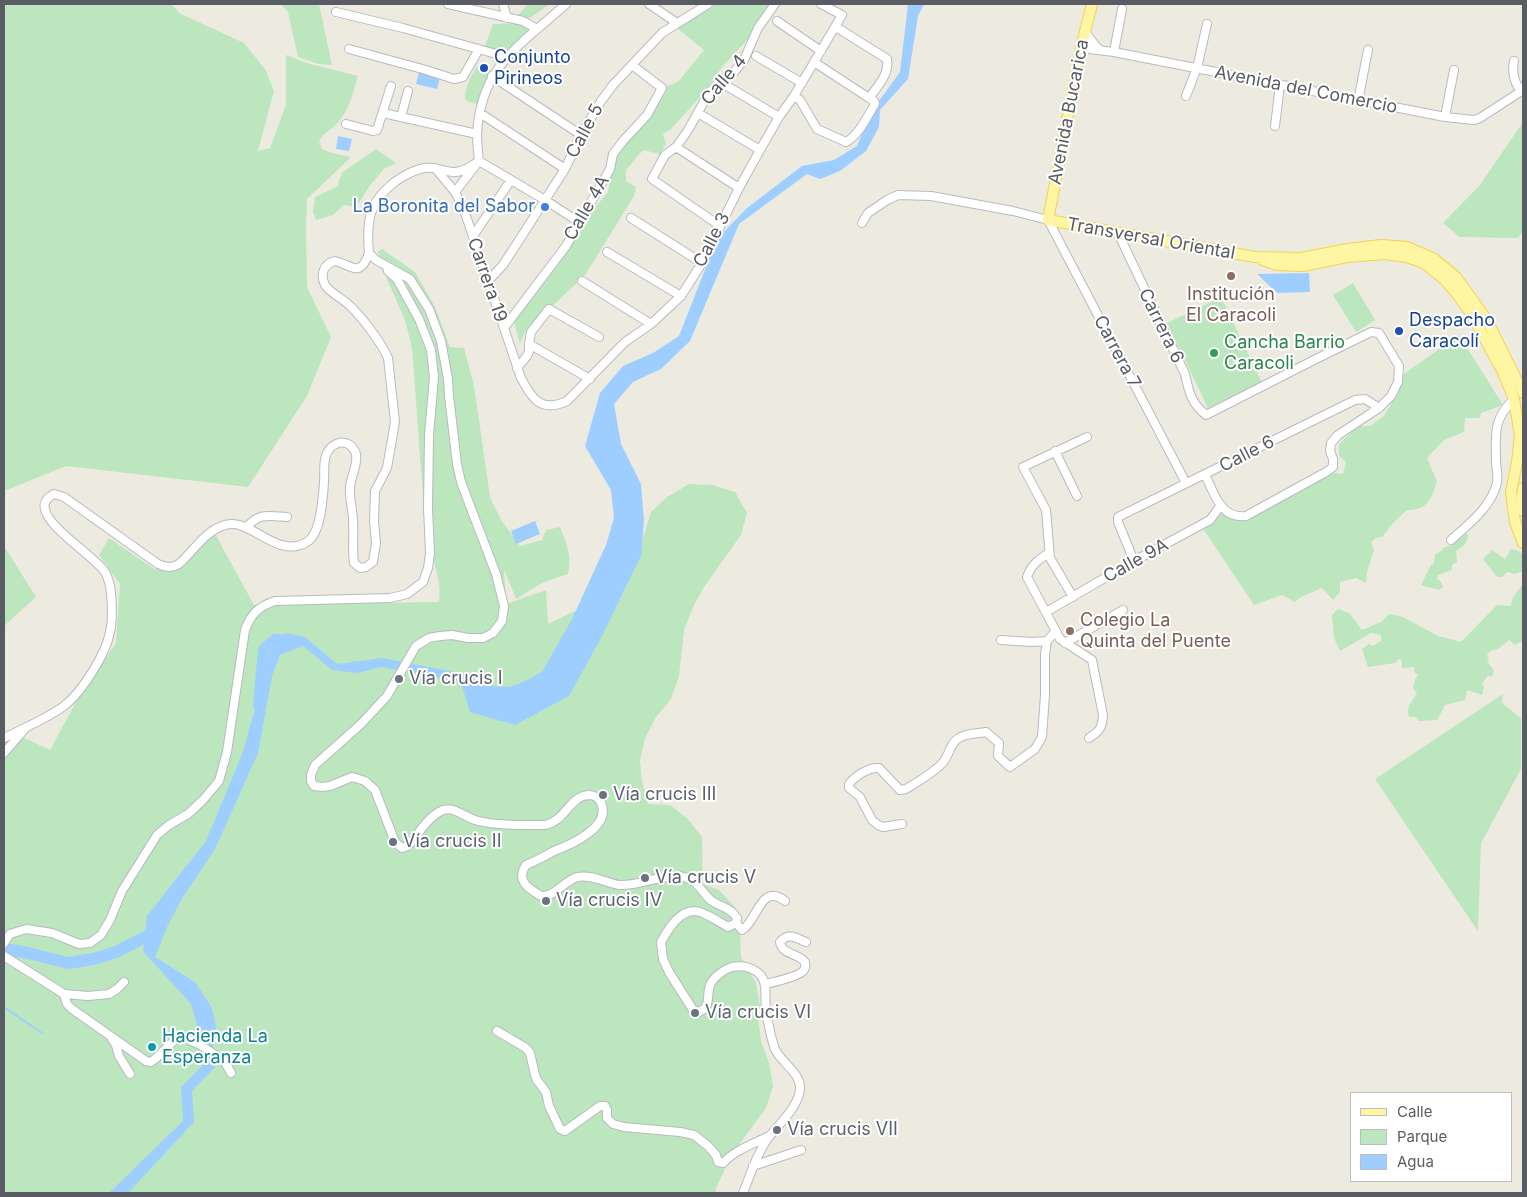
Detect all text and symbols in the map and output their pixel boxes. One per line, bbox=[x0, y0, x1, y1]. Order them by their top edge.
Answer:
street label: Avenida Bucarica bbox=[1044, 37, 1094, 187]
place label: Conjunto Pirineos bbox=[494, 47, 571, 90]
street label: Calle 4 bbox=[697, 50, 751, 110]
marker: Conjunto Pirineos bbox=[478, 62, 490, 74]
street label: Avenida del Comercio bbox=[1213, 62, 1399, 118]
street label: Calle 5 bbox=[562, 100, 608, 162]
street label: Calle 4A bbox=[560, 172, 614, 244]
place label: La Boronita del Sabor bbox=[352, 196, 535, 218]
marker: La Boronita del Sabor bbox=[539, 201, 551, 213]
street label: Calle 3 bbox=[689, 209, 735, 271]
street label: Transversal Oriental bbox=[1065, 214, 1237, 264]
street label: Carrera 19 bbox=[463, 235, 511, 325]
marker: Institución El Caracoli bbox=[1225, 270, 1237, 282]
place label: Institución El Caracoli bbox=[1186, 284, 1276, 326]
street label: Carrera 6 bbox=[1134, 285, 1188, 367]
place label: Despacho Caracolí bbox=[1409, 310, 1495, 352]
street label: Carrera 7 bbox=[1089, 312, 1145, 392]
marker: Despacho Caracolí bbox=[1393, 325, 1405, 337]
place label: Cancha Barrio Caracoli bbox=[1224, 332, 1345, 374]
marker: Cancha Barrio Caracoli bbox=[1208, 347, 1220, 359]
street label: Calle 6 bbox=[1216, 431, 1278, 477]
street label: Calle 9A bbox=[1100, 534, 1172, 588]
place label: Colegio La Quinta del Puente bbox=[1080, 610, 1231, 652]
marker: Colegio La Quinta del Puente bbox=[1064, 625, 1076, 637]
place label: Vía crucis I bbox=[409, 668, 503, 690]
marker: Vía crucis I bbox=[393, 673, 405, 685]
place label: Vía crucis III bbox=[613, 784, 716, 806]
marker: Vía crucis III bbox=[597, 789, 609, 801]
place label: Vía crucis II bbox=[403, 831, 502, 853]
marker: Vía crucis II bbox=[387, 836, 399, 848]
place label: Vía crucis V bbox=[655, 867, 756, 889]
marker: Vía crucis V bbox=[639, 872, 651, 884]
place label: Vía crucis IV bbox=[556, 890, 662, 912]
marker: Vía crucis IV bbox=[540, 895, 552, 907]
place label: Vía crucis VI bbox=[705, 1002, 811, 1024]
marker: Vía crucis VI bbox=[689, 1007, 701, 1019]
place label: Hacienda La Esperanza bbox=[162, 1026, 268, 1068]
marker: Hacienda La Esperanza bbox=[146, 1041, 158, 1053]
legend bbox=[1350, 1092, 1512, 1182]
text: Calle bbox=[1397, 1102, 1432, 1121]
place label: Vía crucis VII bbox=[787, 1119, 898, 1141]
marker: Vía crucis VII bbox=[771, 1124, 783, 1136]
text: Parque bbox=[1397, 1127, 1447, 1146]
text: Agua bbox=[1397, 1152, 1434, 1171]

